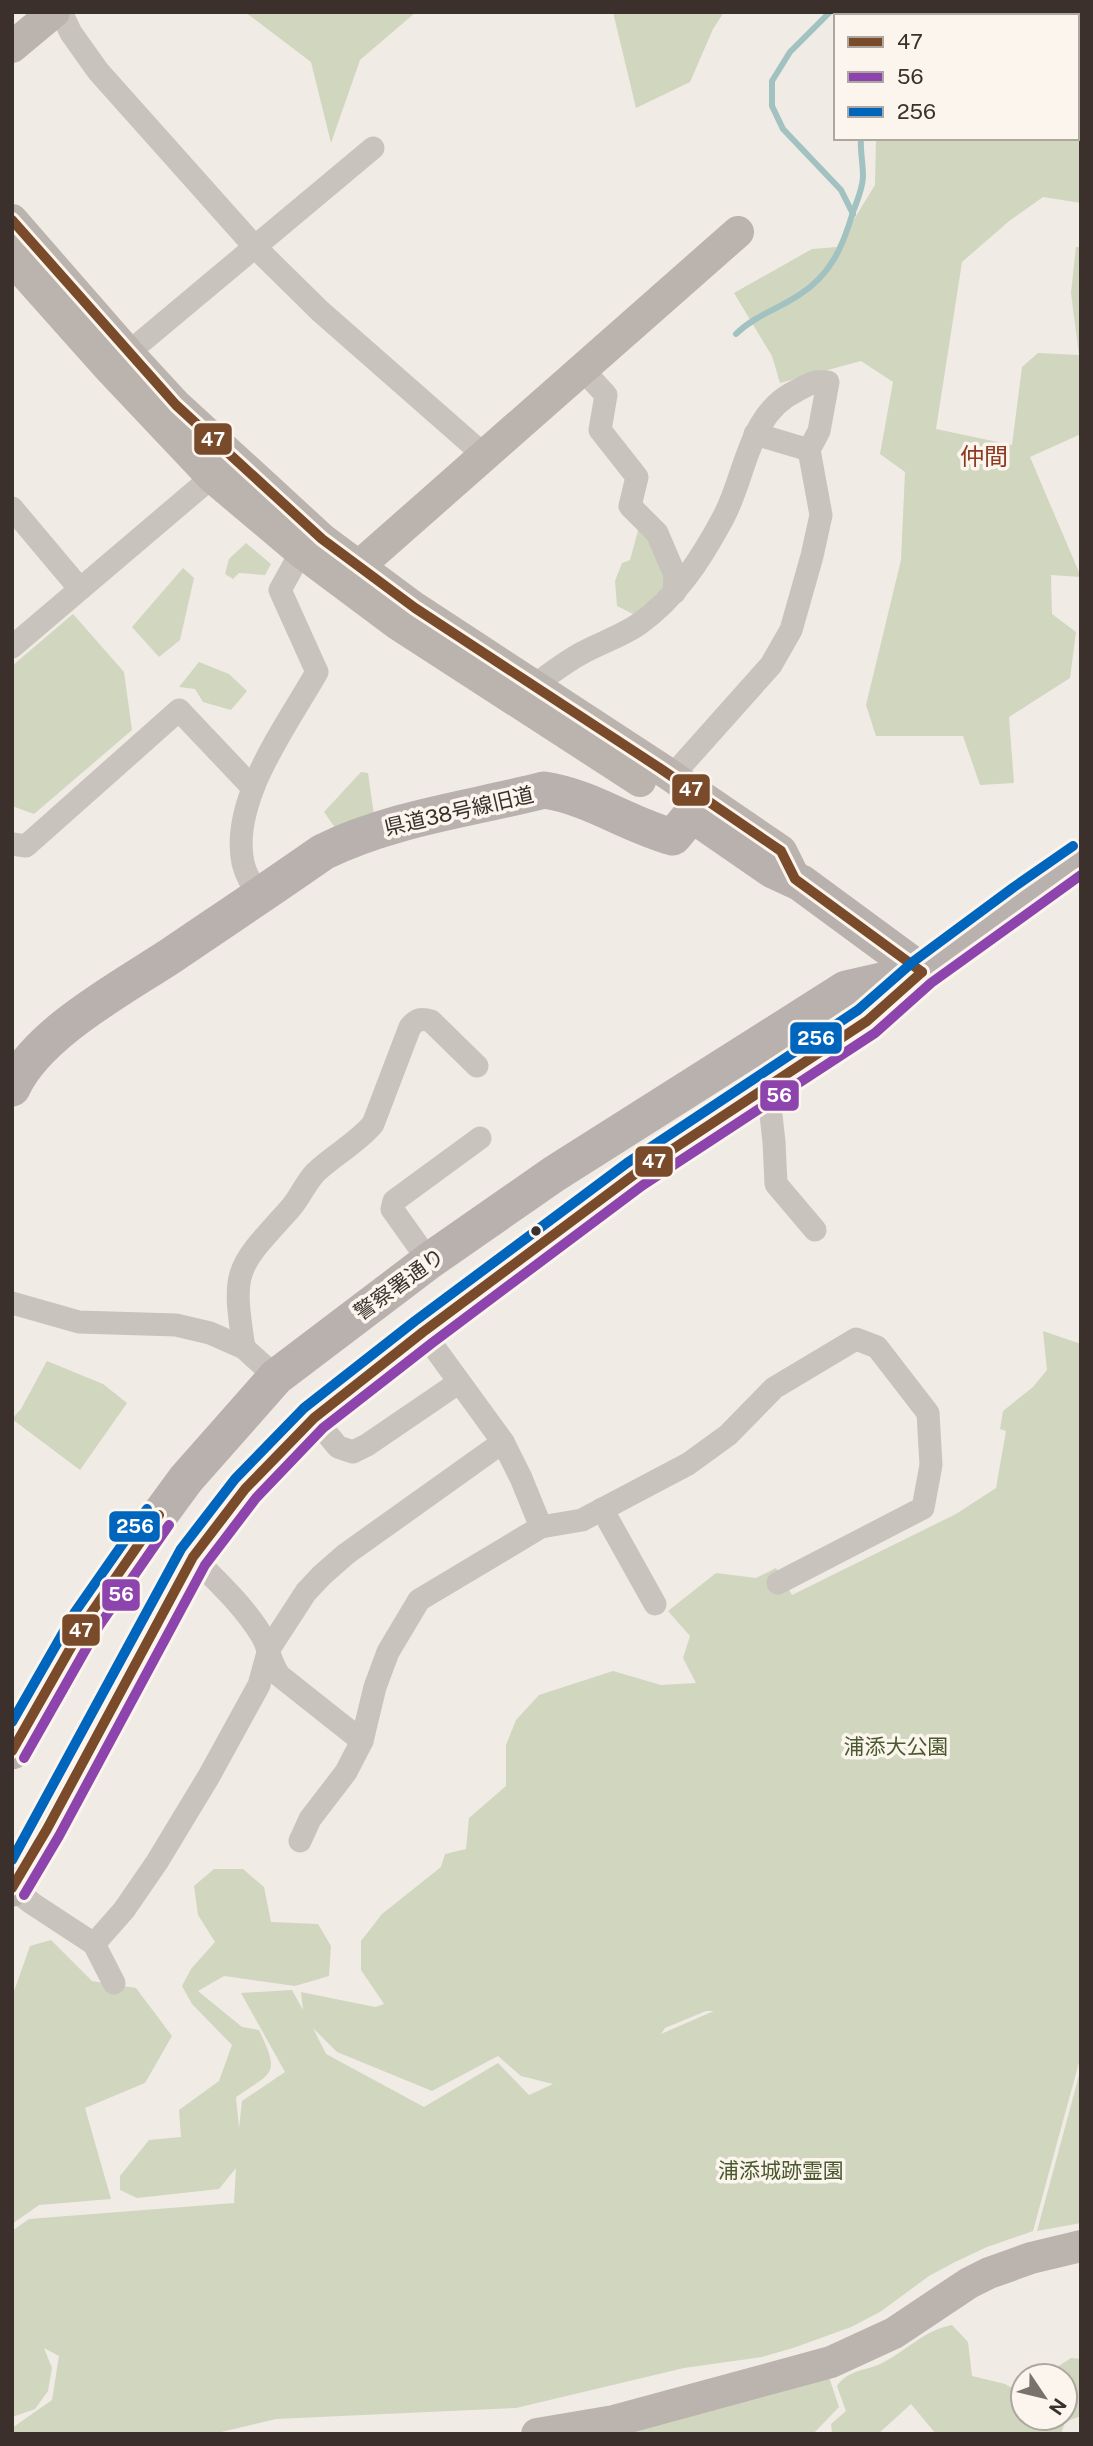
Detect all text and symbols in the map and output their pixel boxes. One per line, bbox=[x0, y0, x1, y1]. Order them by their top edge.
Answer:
legend bbox=[834, 14, 1079, 140]
text: 47 bbox=[897, 29, 923, 54]
text: 56 bbox=[897, 64, 924, 89]
text: 256 bbox=[897, 99, 936, 124]
line badge: 47 bbox=[193, 422, 233, 456]
text: 47 bbox=[201, 428, 225, 450]
district label: 仲間 bbox=[960, 442, 1008, 470]
line badge: 47 bbox=[671, 773, 711, 807]
text: 47 bbox=[679, 778, 703, 800]
street label: 県道38号線旧道 bbox=[382, 782, 536, 840]
line badge: 256 bbox=[789, 1021, 843, 1055]
text: 256 bbox=[797, 1027, 835, 1049]
line badge: 56 bbox=[759, 1079, 800, 1112]
text: 56 bbox=[766, 1084, 792, 1106]
line badge: 47 bbox=[634, 1145, 674, 1178]
text: 47 bbox=[642, 1150, 666, 1172]
unlabelled marker bbox=[529, 1224, 543, 1238]
street label: 警察署通り bbox=[349, 1243, 449, 1325]
line badge: 256 bbox=[108, 1510, 161, 1543]
text: 256 bbox=[116, 1515, 154, 1537]
line badge: 56 bbox=[101, 1578, 141, 1612]
text: 56 bbox=[108, 1583, 134, 1605]
line badge: 47 bbox=[61, 1613, 101, 1647]
text: 47 bbox=[69, 1619, 93, 1641]
park label: 浦添大公園 bbox=[844, 1734, 949, 1759]
park label: 浦添城跡霊園 bbox=[718, 2158, 844, 2183]
north arrow bbox=[1009, 2362, 1079, 2432]
text: N bbox=[1045, 2394, 1071, 2419]

